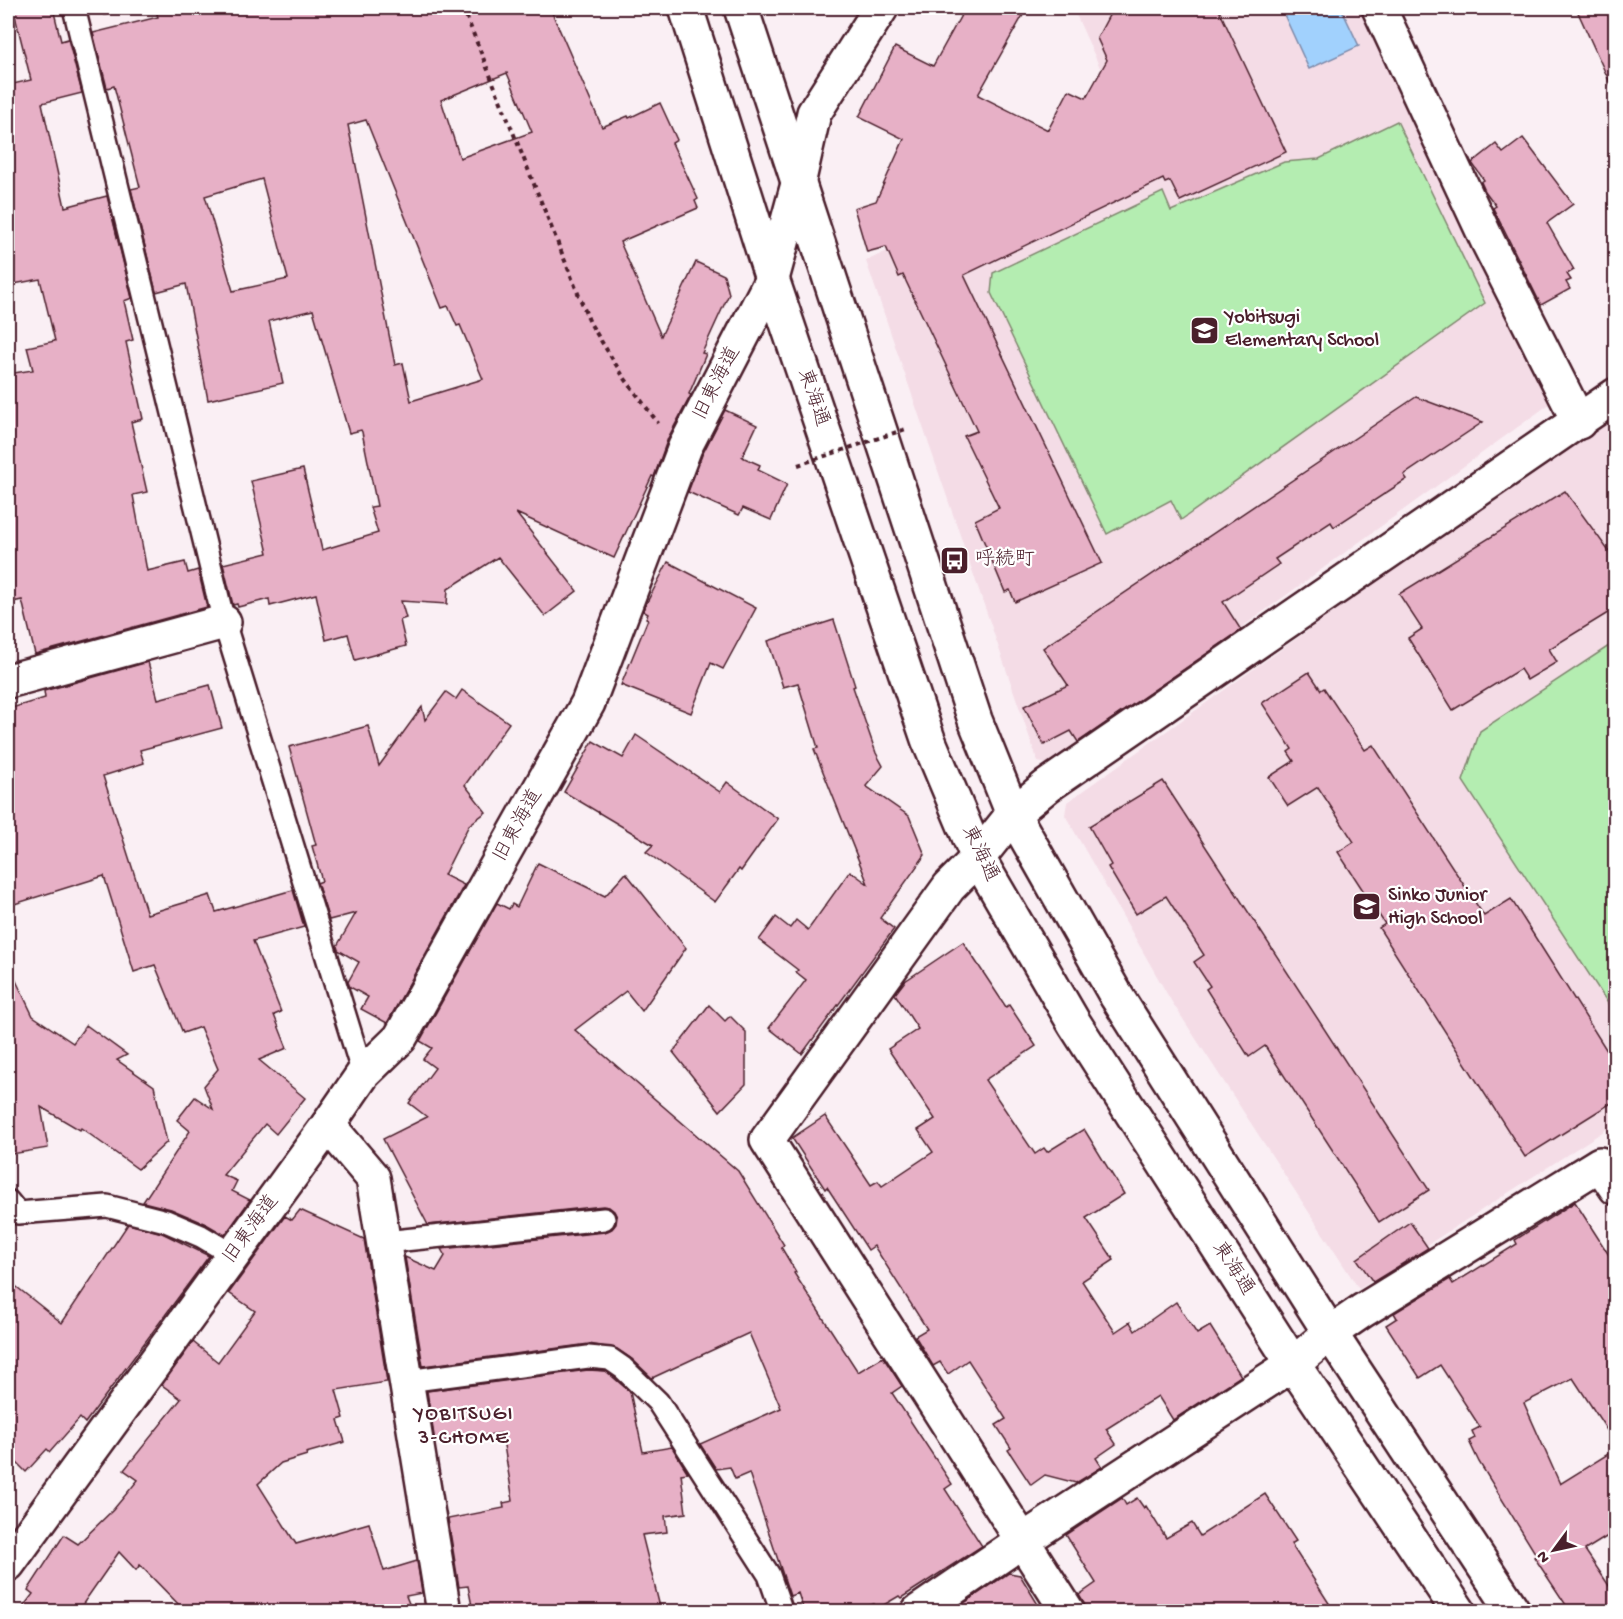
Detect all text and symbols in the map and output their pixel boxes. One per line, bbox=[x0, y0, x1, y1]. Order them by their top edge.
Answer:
place label: Yobitsugi Elementary School bbox=[1223, 307, 1379, 353]
school or university icon: Yobitsugi Elementary School bbox=[1188, 314, 1220, 346]
street label: 旧東海道 bbox=[688, 342, 746, 425]
street label: 東海通 bbox=[791, 365, 835, 430]
bus stop icon: 呼続町 bbox=[938, 544, 970, 576]
place label: 呼続町 bbox=[975, 548, 1035, 572]
street label: 旧東海道 bbox=[488, 784, 548, 867]
street label: 東海通 bbox=[956, 821, 1004, 886]
place label: Sinko Junior High School bbox=[1388, 885, 1488, 931]
school or university icon: Sinko Junior High School bbox=[1351, 891, 1383, 923]
street label: 旧東海道 bbox=[218, 1190, 285, 1269]
street label: 東海通 bbox=[1206, 1236, 1260, 1300]
district label: YOBITSUGI 3-CHOME bbox=[412, 1403, 514, 1452]
north arrow bbox=[1524, 1520, 1584, 1580]
text: N bbox=[1533, 1546, 1555, 1566]

